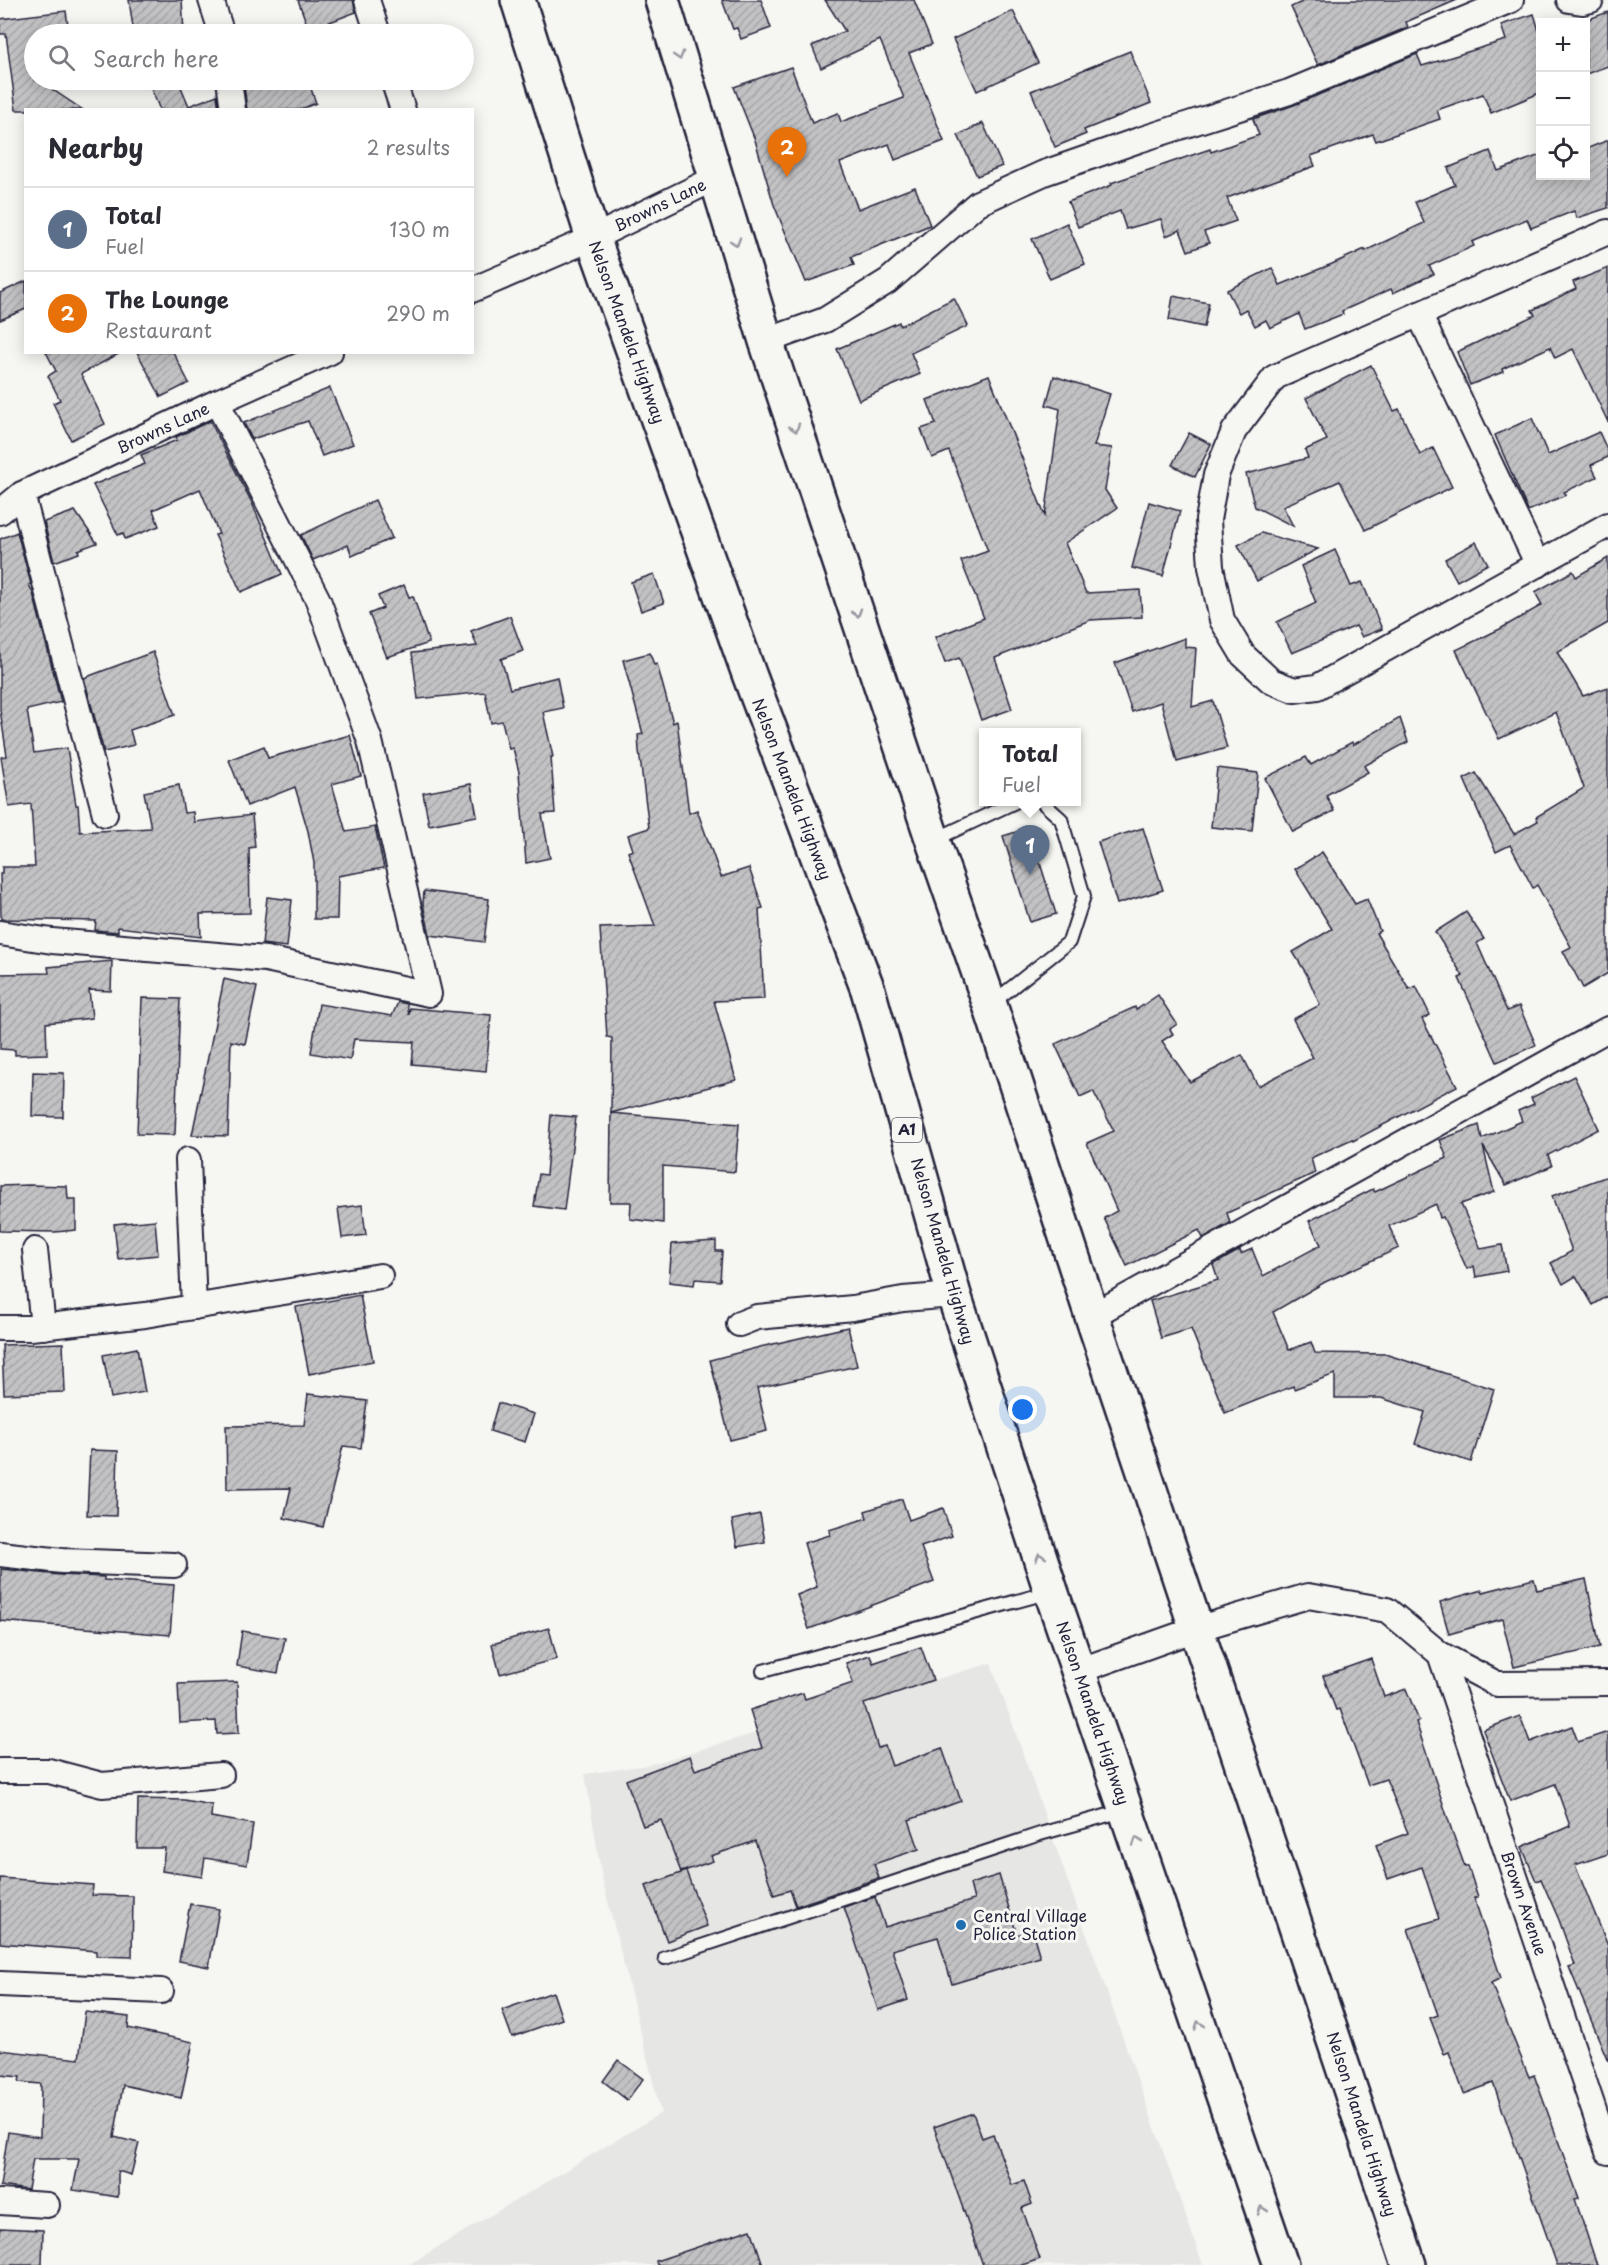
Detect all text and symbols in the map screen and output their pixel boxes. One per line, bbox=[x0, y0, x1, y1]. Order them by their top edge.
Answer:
map controls bbox=[1536, 18, 1590, 180]
button: + bbox=[1536, 18, 1590, 72]
search box bbox=[24, 24, 474, 90]
icon: search bbox=[45, 41, 78, 74]
text: Search here bbox=[93, 41, 219, 74]
one-way arrow bbox=[672, 50, 684, 61]
button: − bbox=[1536, 72, 1590, 126]
button: locate bbox=[1536, 126, 1590, 180]
text: Nearby bbox=[48, 128, 143, 167]
pin: 2 bbox=[768, 128, 806, 177]
text: 2 results bbox=[367, 132, 450, 162]
street label: Browns Lane bbox=[609, 171, 710, 237]
text: Total bbox=[105, 198, 162, 231]
text: 1 bbox=[63, 214, 72, 244]
text: 130 m bbox=[390, 214, 450, 244]
text: Fuel bbox=[105, 231, 144, 261]
street label: Nelson Mandela Highway bbox=[584, 237, 672, 426]
one-way arrow bbox=[729, 237, 741, 247]
text: The Lounge bbox=[105, 282, 229, 315]
text: 2 bbox=[60, 298, 75, 328]
text: 290 m bbox=[386, 298, 450, 328]
text: Restaurant bbox=[105, 315, 212, 345]
street label: Browns Lane bbox=[112, 395, 213, 459]
one-way arrow bbox=[788, 422, 800, 433]
one-way arrow bbox=[849, 607, 862, 618]
street label: Nelson Mandela Highway bbox=[747, 694, 839, 883]
popup bbox=[979, 728, 1081, 806]
text: Total bbox=[1002, 736, 1058, 769]
text: Fuel bbox=[1002, 769, 1041, 799]
pin: 1 bbox=[1010, 826, 1050, 875]
road number: A1 bbox=[892, 1118, 922, 1142]
street label: Nelson Mandela Highway bbox=[906, 1155, 982, 1347]
your location bbox=[1008, 1395, 1037, 1424]
one-way arrow bbox=[1034, 1552, 1047, 1563]
street label: Nelson Mandela Highway bbox=[1051, 1618, 1137, 1808]
one-way arrow bbox=[1131, 1836, 1144, 1846]
street label: Brown Avenue bbox=[1496, 1847, 1554, 1959]
place label: Central Village Police Station bbox=[973, 1903, 1087, 1945]
marker: Central Village Police Station bbox=[954, 1918, 968, 1932]
one-way arrow bbox=[1194, 2020, 1207, 2031]
street label: Nelson Mandela Highway bbox=[1322, 2028, 1404, 2219]
one-way arrow bbox=[1257, 2205, 1270, 2216]

